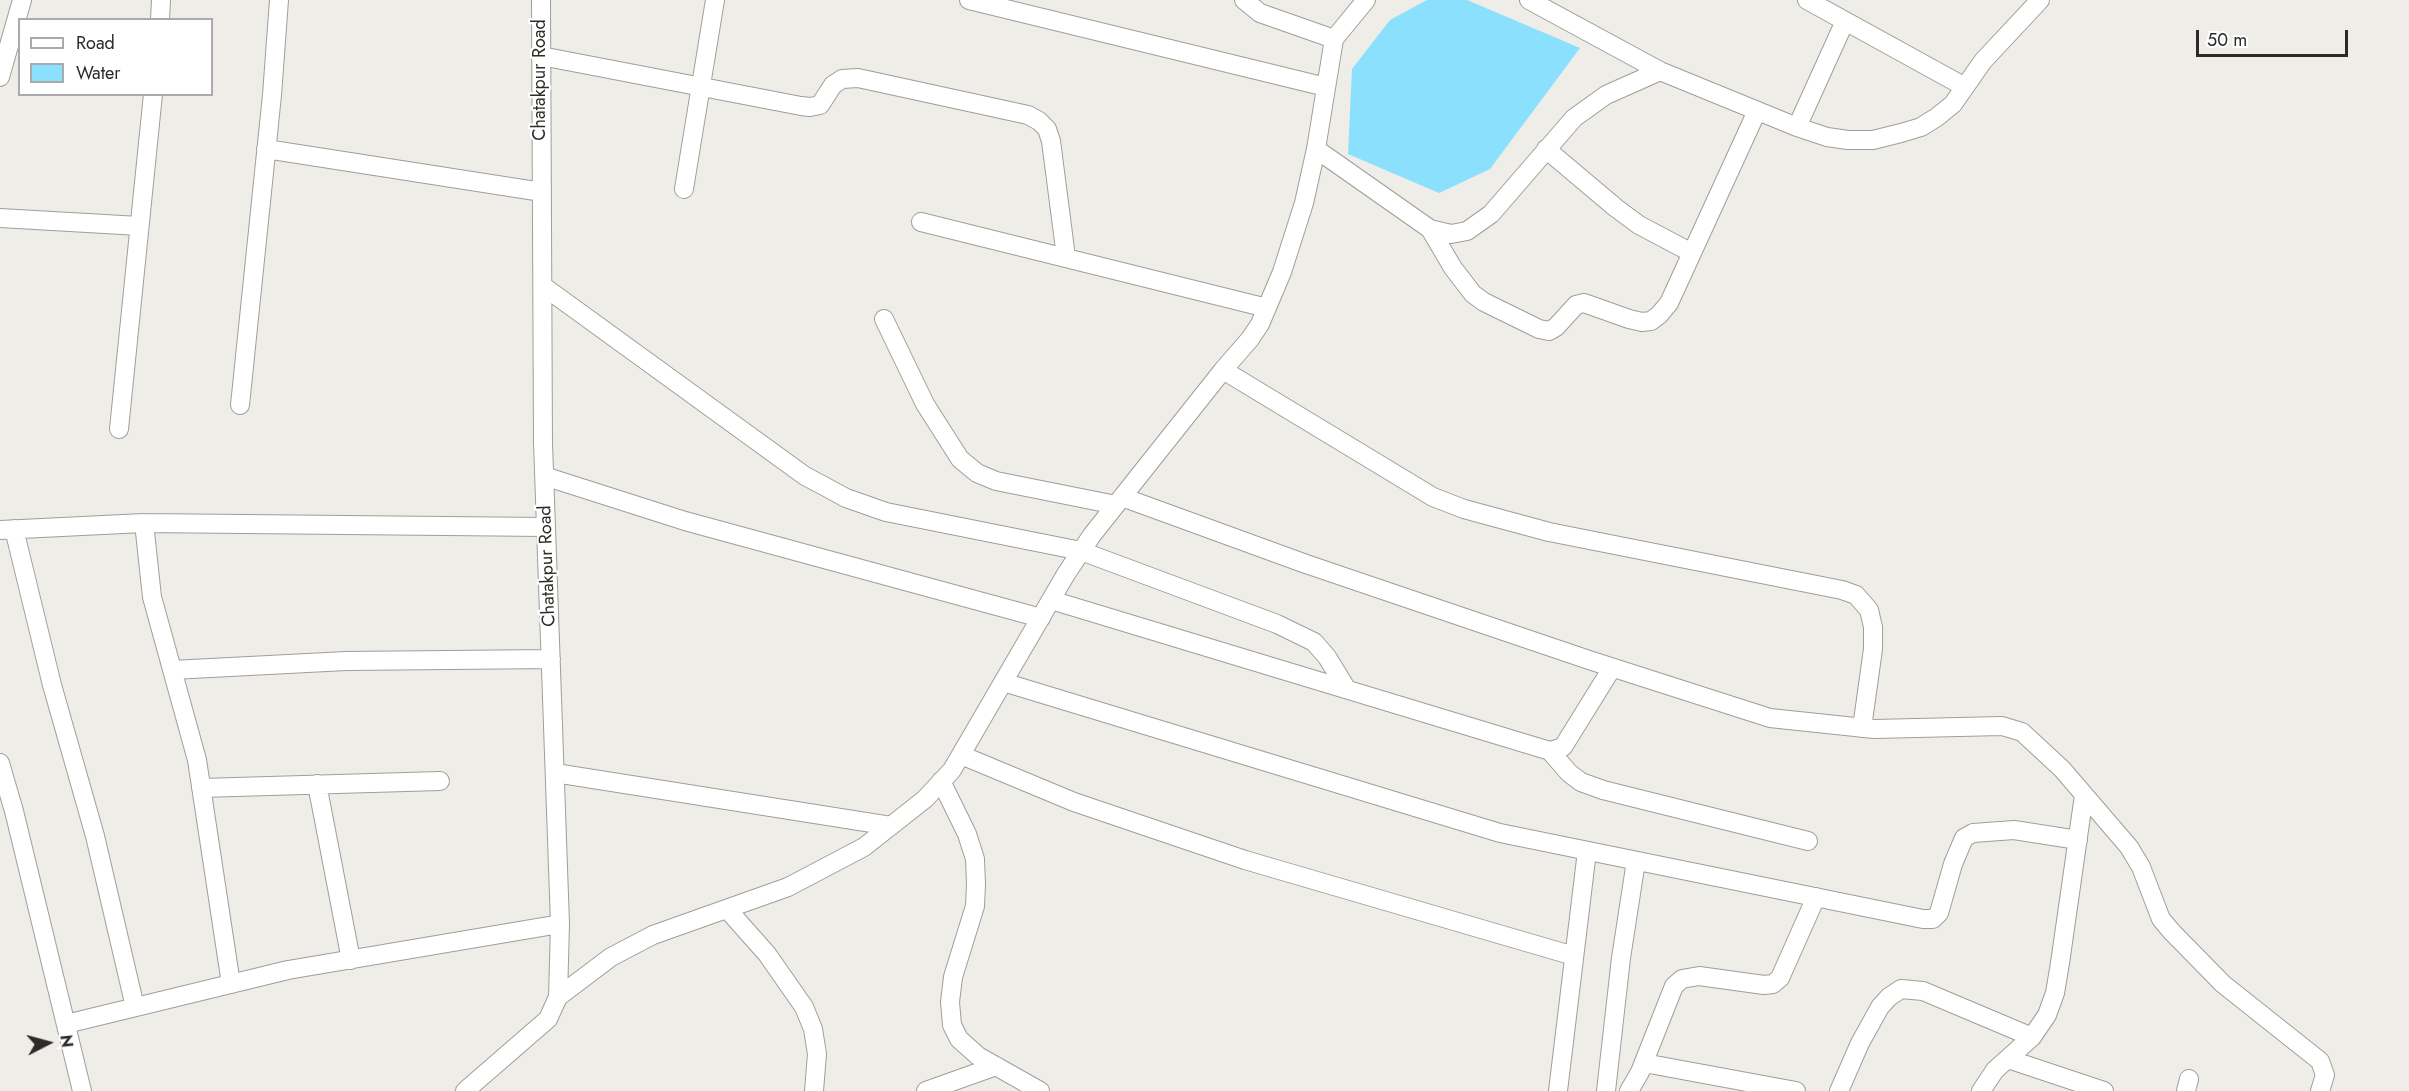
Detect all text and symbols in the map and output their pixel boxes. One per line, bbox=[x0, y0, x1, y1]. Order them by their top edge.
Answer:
legend bbox=[18, 18, 213, 96]
scale bar bbox=[2199, 18, 2350, 56]
street label: Chatakpur Road bbox=[530, 19, 552, 141]
text: 50 m bbox=[2207, 27, 2247, 53]
text: Road bbox=[76, 30, 115, 56]
text: Water bbox=[76, 60, 120, 86]
street label: Chatakpur Road bbox=[535, 505, 561, 627]
north arrow bbox=[18, 1013, 78, 1073]
text: N bbox=[54, 1034, 79, 1049]

